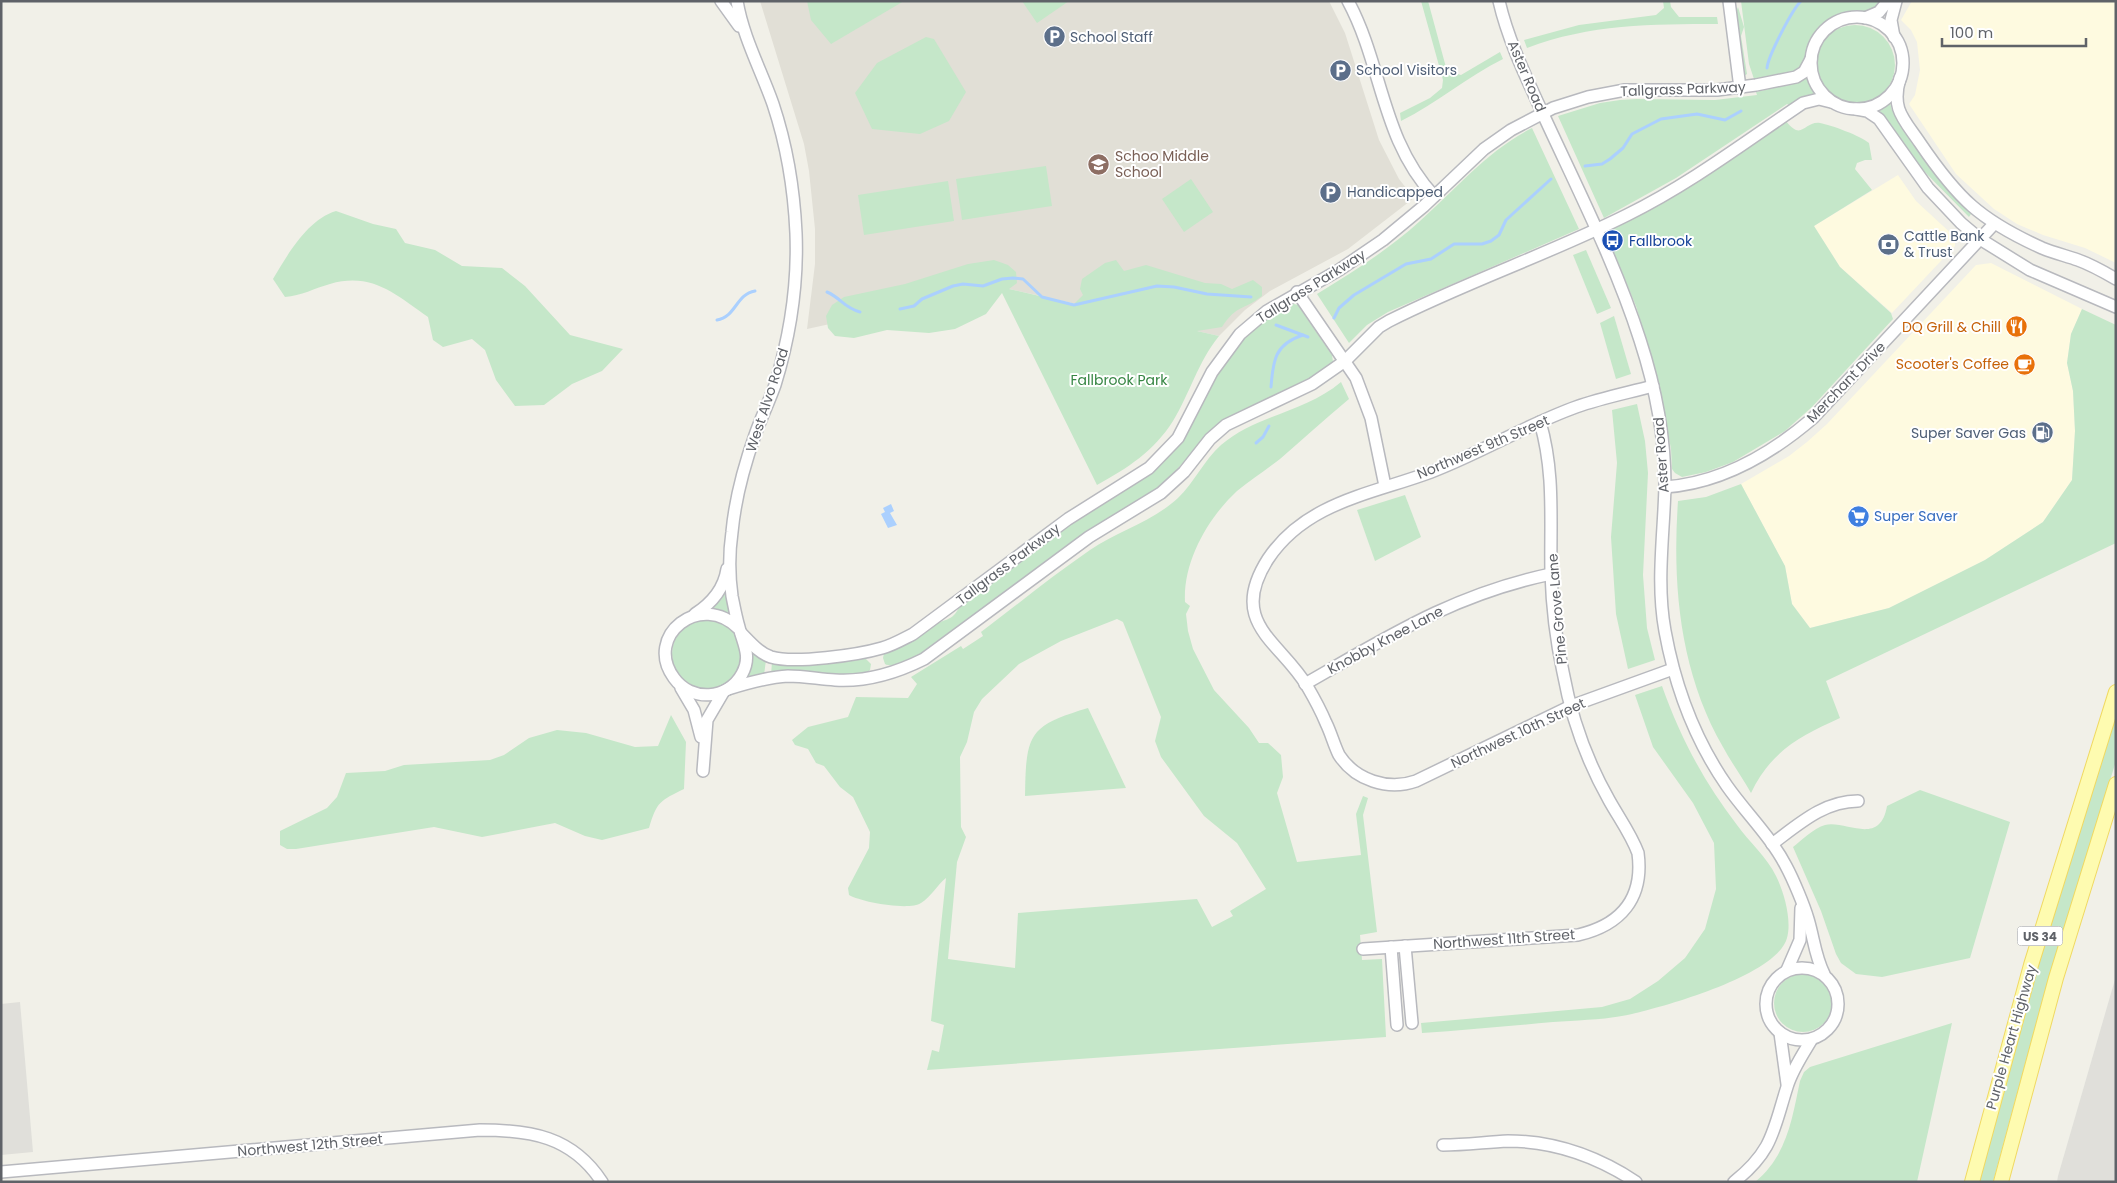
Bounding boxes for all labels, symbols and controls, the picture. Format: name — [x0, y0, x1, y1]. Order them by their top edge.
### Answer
scale bar — [1942, 15, 2086, 47]
text: 100 m — [1950, 22, 1993, 43]
parking icon: School Staff — [1042, 25, 1066, 49]
place label: School Staff — [1070, 27, 1153, 47]
street label: Aster Road — [1503, 37, 1551, 115]
parking icon: School Visitors — [1328, 58, 1352, 82]
place label: School Visitors — [1356, 60, 1457, 80]
street label: Tallgrass Parkway — [1620, 77, 1746, 101]
place label: Schoo Middle School — [1115, 146, 1209, 182]
school or university icon: Schoo Middle School — [1087, 152, 1111, 176]
parking icon: Handicapped — [1319, 180, 1343, 204]
place label: Handicapped — [1347, 182, 1443, 202]
place label: Cattle Bank & Trust — [1904, 226, 1985, 262]
bus stop icon: Fallbrook — [1601, 229, 1625, 253]
place label: Fallbrook — [1629, 231, 1693, 251]
bank icon: Cattle Bank & Trust — [1876, 232, 1900, 256]
street label: Tallgrass Parkway — [1253, 244, 1370, 328]
restaurant icon: DQ Grill & Chill — [2005, 315, 2029, 339]
place label: DQ Grill & Chill — [1902, 317, 2001, 337]
street label: Merchant Drive — [1802, 337, 1890, 427]
street label: West Alvo Road — [741, 345, 793, 455]
cafe icon: Scooter's Coffee — [2013, 352, 2037, 376]
place label: Scooter's Coffee — [1896, 354, 2009, 374]
park label: Fallbrook Park — [1071, 370, 1168, 390]
street label: Northwest 9th Street — [1414, 410, 1552, 484]
street label: Aster Road — [1648, 416, 1674, 494]
fuel station icon: Super Saver Gas — [2030, 421, 2054, 445]
place label: Super Saver Gas — [1911, 423, 2026, 443]
supermarket icon: Super Saver — [1846, 504, 1870, 528]
place label: Super Saver — [1874, 506, 1958, 526]
street label: Tallgrass Parkway — [952, 518, 1064, 610]
street label: Pine Grove Lane — [1542, 552, 1572, 665]
street label: Knobby Knee Lane — [1324, 601, 1447, 679]
street label: Northwest 10th Street — [1447, 693, 1589, 773]
street label: Northwest 11th Street — [1432, 924, 1576, 954]
road number: US 34 — [2018, 926, 2062, 946]
street label: Purple Heart Highway — [1981, 962, 2041, 1112]
street label: Northwest 12th Street — [237, 1129, 383, 1161]

